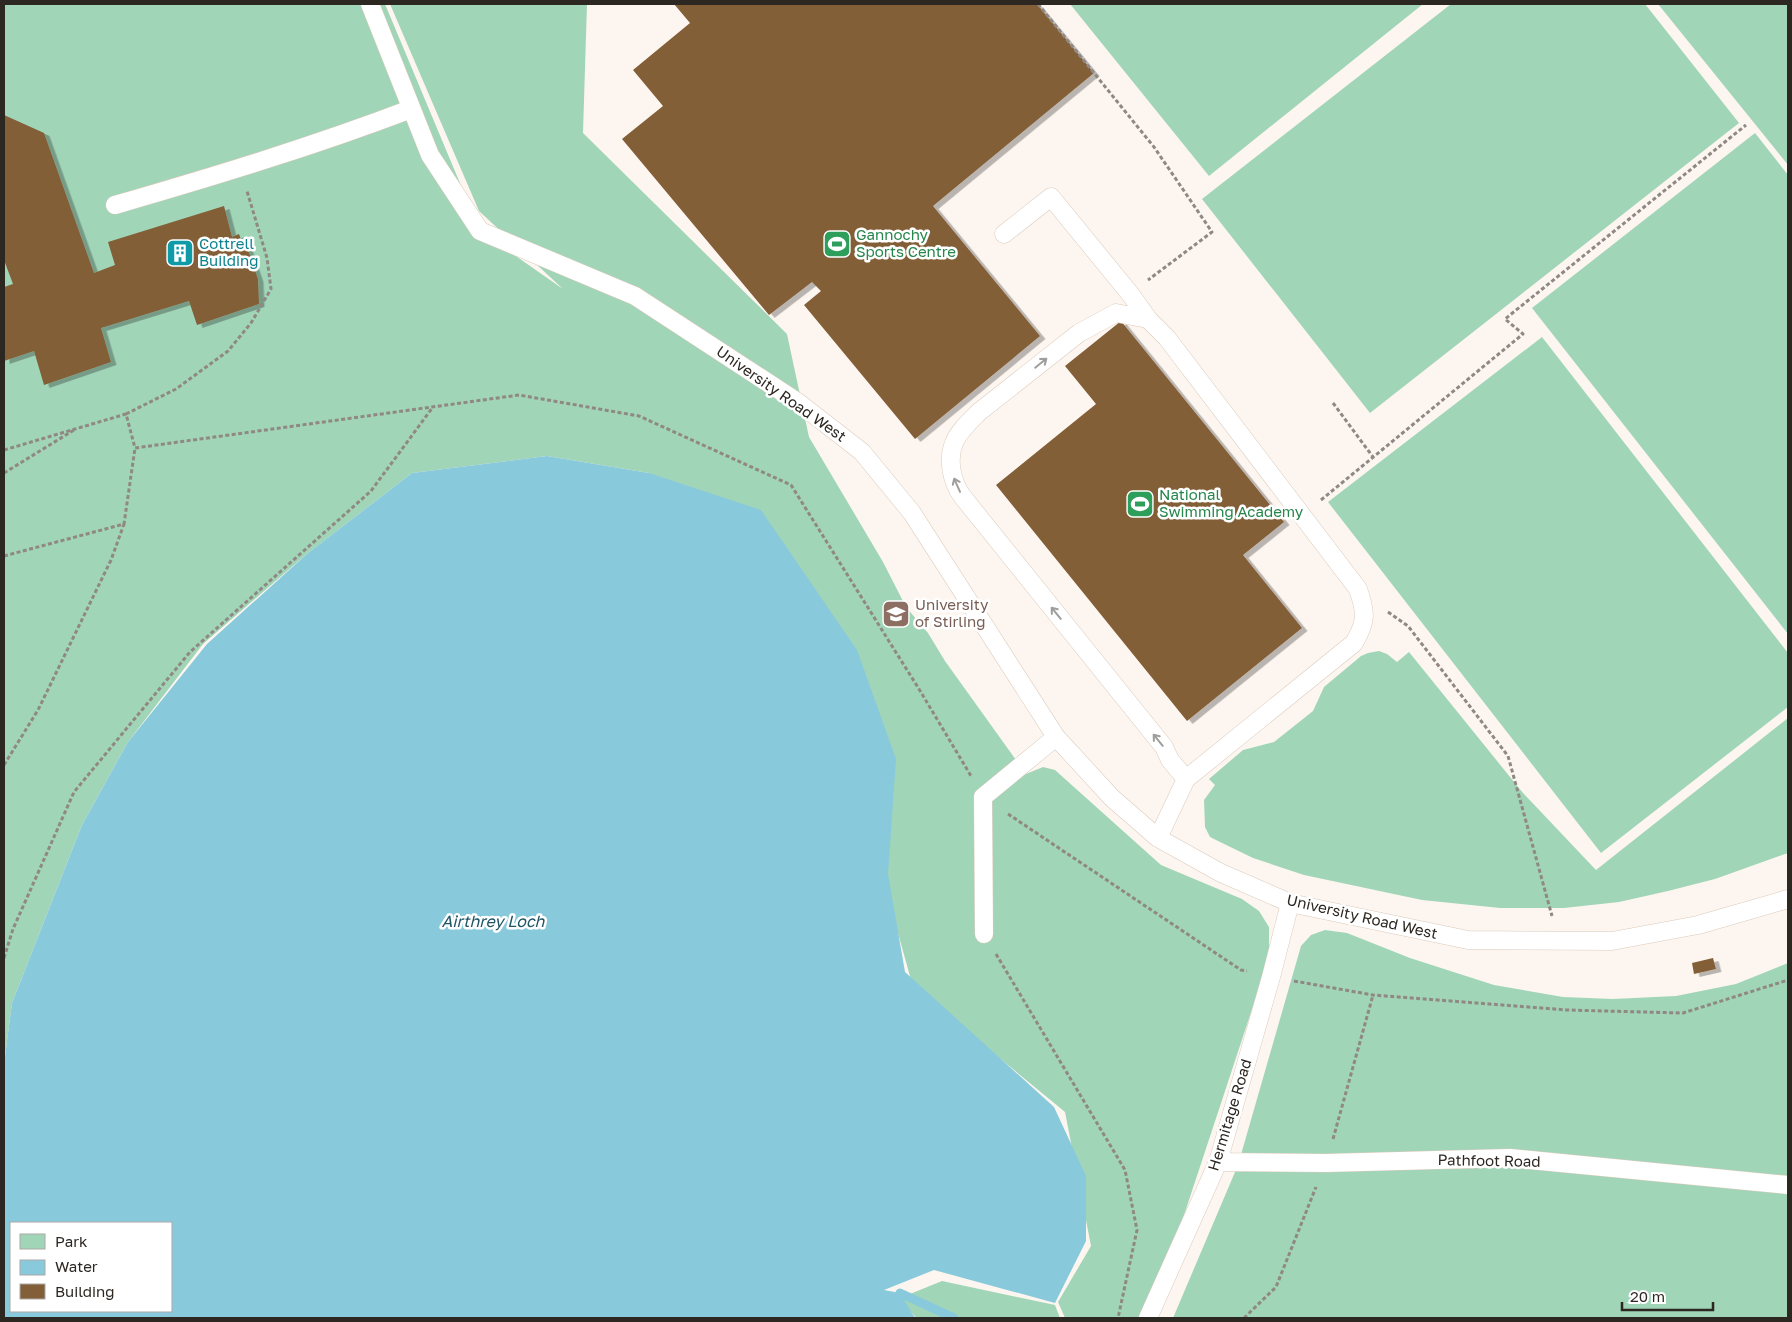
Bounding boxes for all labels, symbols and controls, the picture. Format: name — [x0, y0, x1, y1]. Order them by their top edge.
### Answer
place label: Gannochy Sports Centre — [856, 225, 956, 260]
sports icon: Gannochy Sports Centre — [822, 229, 852, 259]
place label: Cottrell Building — [199, 234, 259, 269]
building icon: Cottrell Building — [165, 238, 195, 268]
street label: University Road West — [713, 342, 850, 445]
one-way arrow — [1034, 357, 1047, 368]
one-way arrow — [951, 478, 961, 493]
place label: National Swimming Academy — [1159, 485, 1304, 520]
sports icon: National Swimming Academy — [1125, 489, 1155, 519]
place label: University of Stirling — [915, 595, 989, 630]
school or university icon: University of Stirling — [881, 599, 911, 629]
one-way arrow — [1051, 607, 1062, 620]
one-way arrow — [1152, 734, 1163, 747]
street label: University Road West — [1285, 890, 1439, 942]
water label: Airthrey Loch — [442, 911, 546, 931]
street label: Hermitage Road — [1203, 1057, 1255, 1173]
street label: Pathfoot Road — [1437, 1150, 1541, 1170]
legend — [10, 1222, 172, 1312]
text: Park — [55, 1232, 88, 1250]
text: Water — [55, 1257, 98, 1275]
scale bar — [1622, 1280, 1713, 1312]
text: Building — [55, 1282, 115, 1300]
text: 20 m — [1630, 1287, 1665, 1305]

